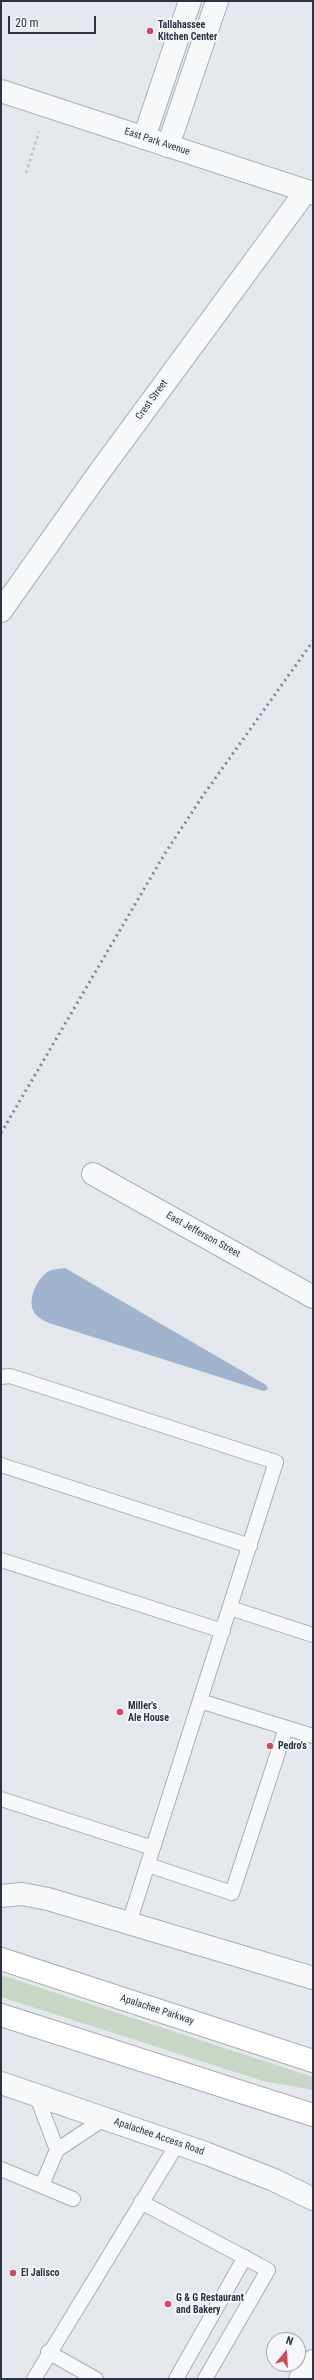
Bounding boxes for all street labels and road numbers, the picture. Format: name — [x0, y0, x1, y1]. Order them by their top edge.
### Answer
street label: East Park Avenue — [123, 126, 191, 158]
street label: Crest Street — [133, 378, 171, 422]
street label: East Jefferson Street — [164, 1210, 242, 1260]
street label: Apalachee Parkway — [119, 1992, 195, 2028]
street label: Apalachee Access Road — [112, 2116, 206, 2158]

